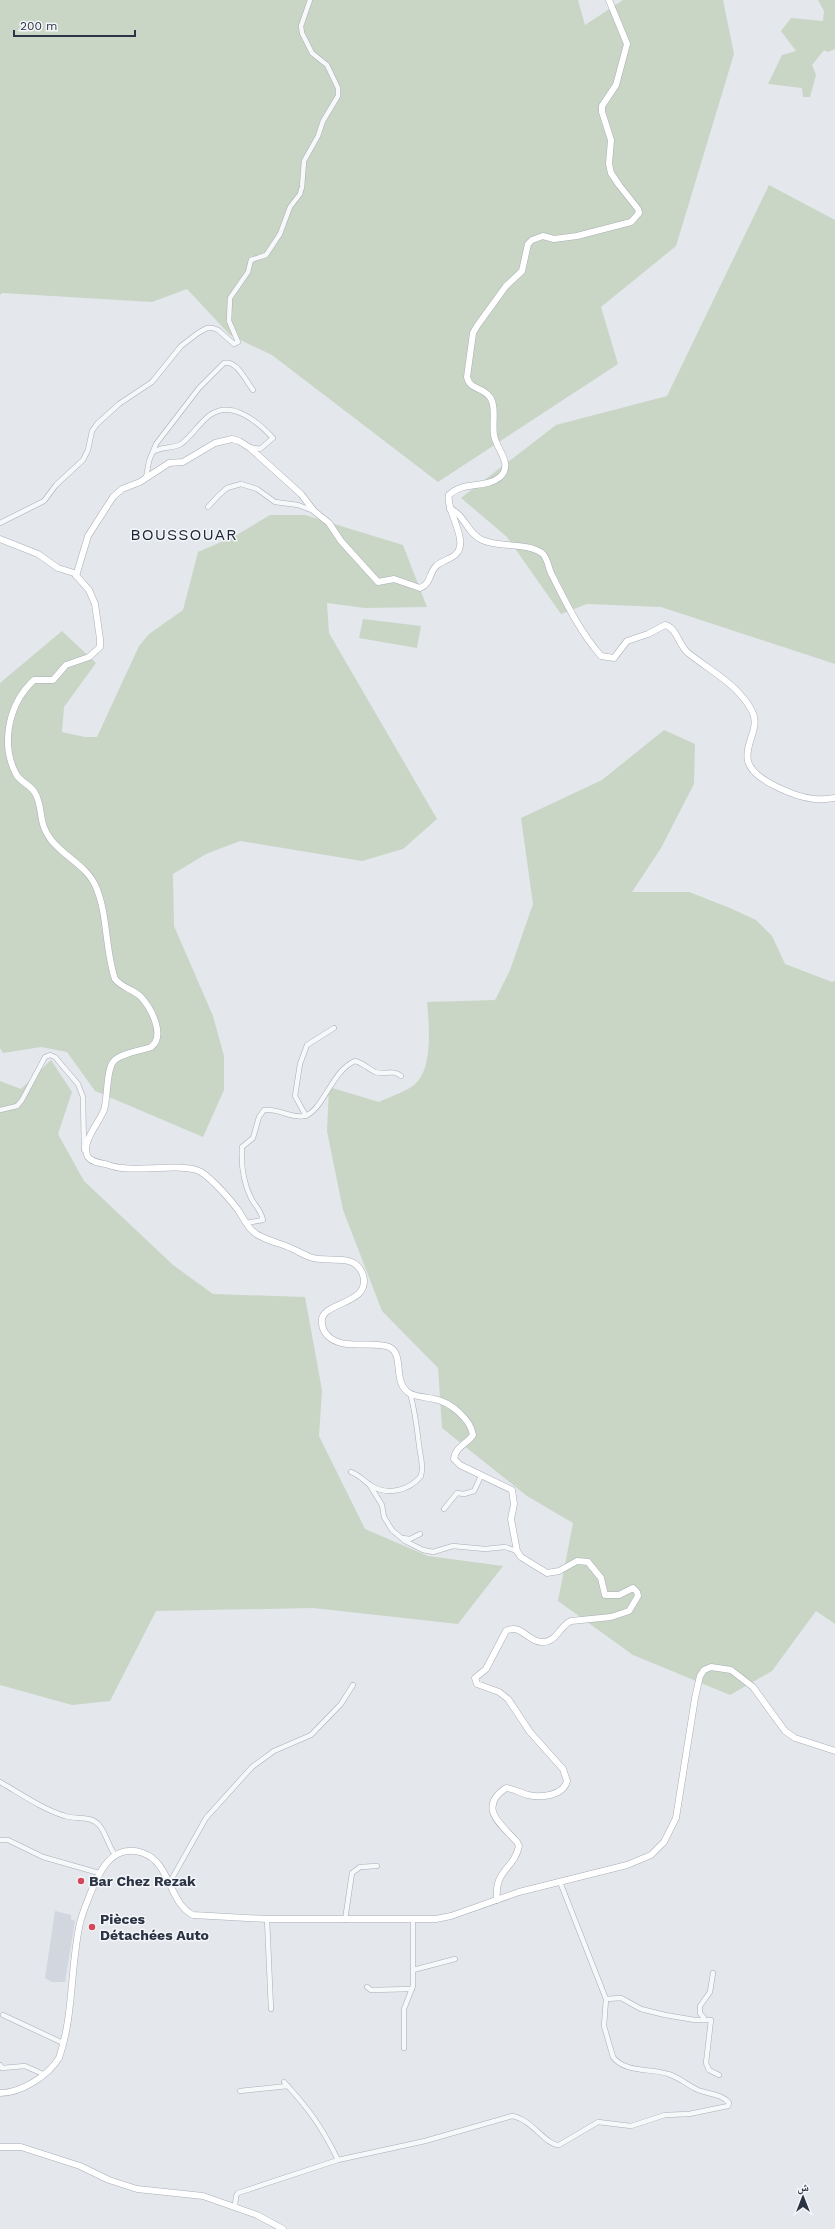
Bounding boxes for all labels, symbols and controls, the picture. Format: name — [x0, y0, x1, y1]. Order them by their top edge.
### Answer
scale bar — [14, 12, 135, 38]
text: 200 m — [20, 19, 57, 33]
district label: BOUSSOUAR — [130, 525, 238, 544]
place label: Bar Chez Rezak — [89, 1873, 196, 1889]
marker: Bar Chez Rezak — [76, 1876, 86, 1886]
place label: Pièces Détachées Auto — [100, 1911, 209, 1943]
marker: Pièces Détachées Auto — [87, 1922, 97, 1932]
north arrow — [783, 2177, 823, 2217]
text: ش — [797, 2181, 809, 2195]

